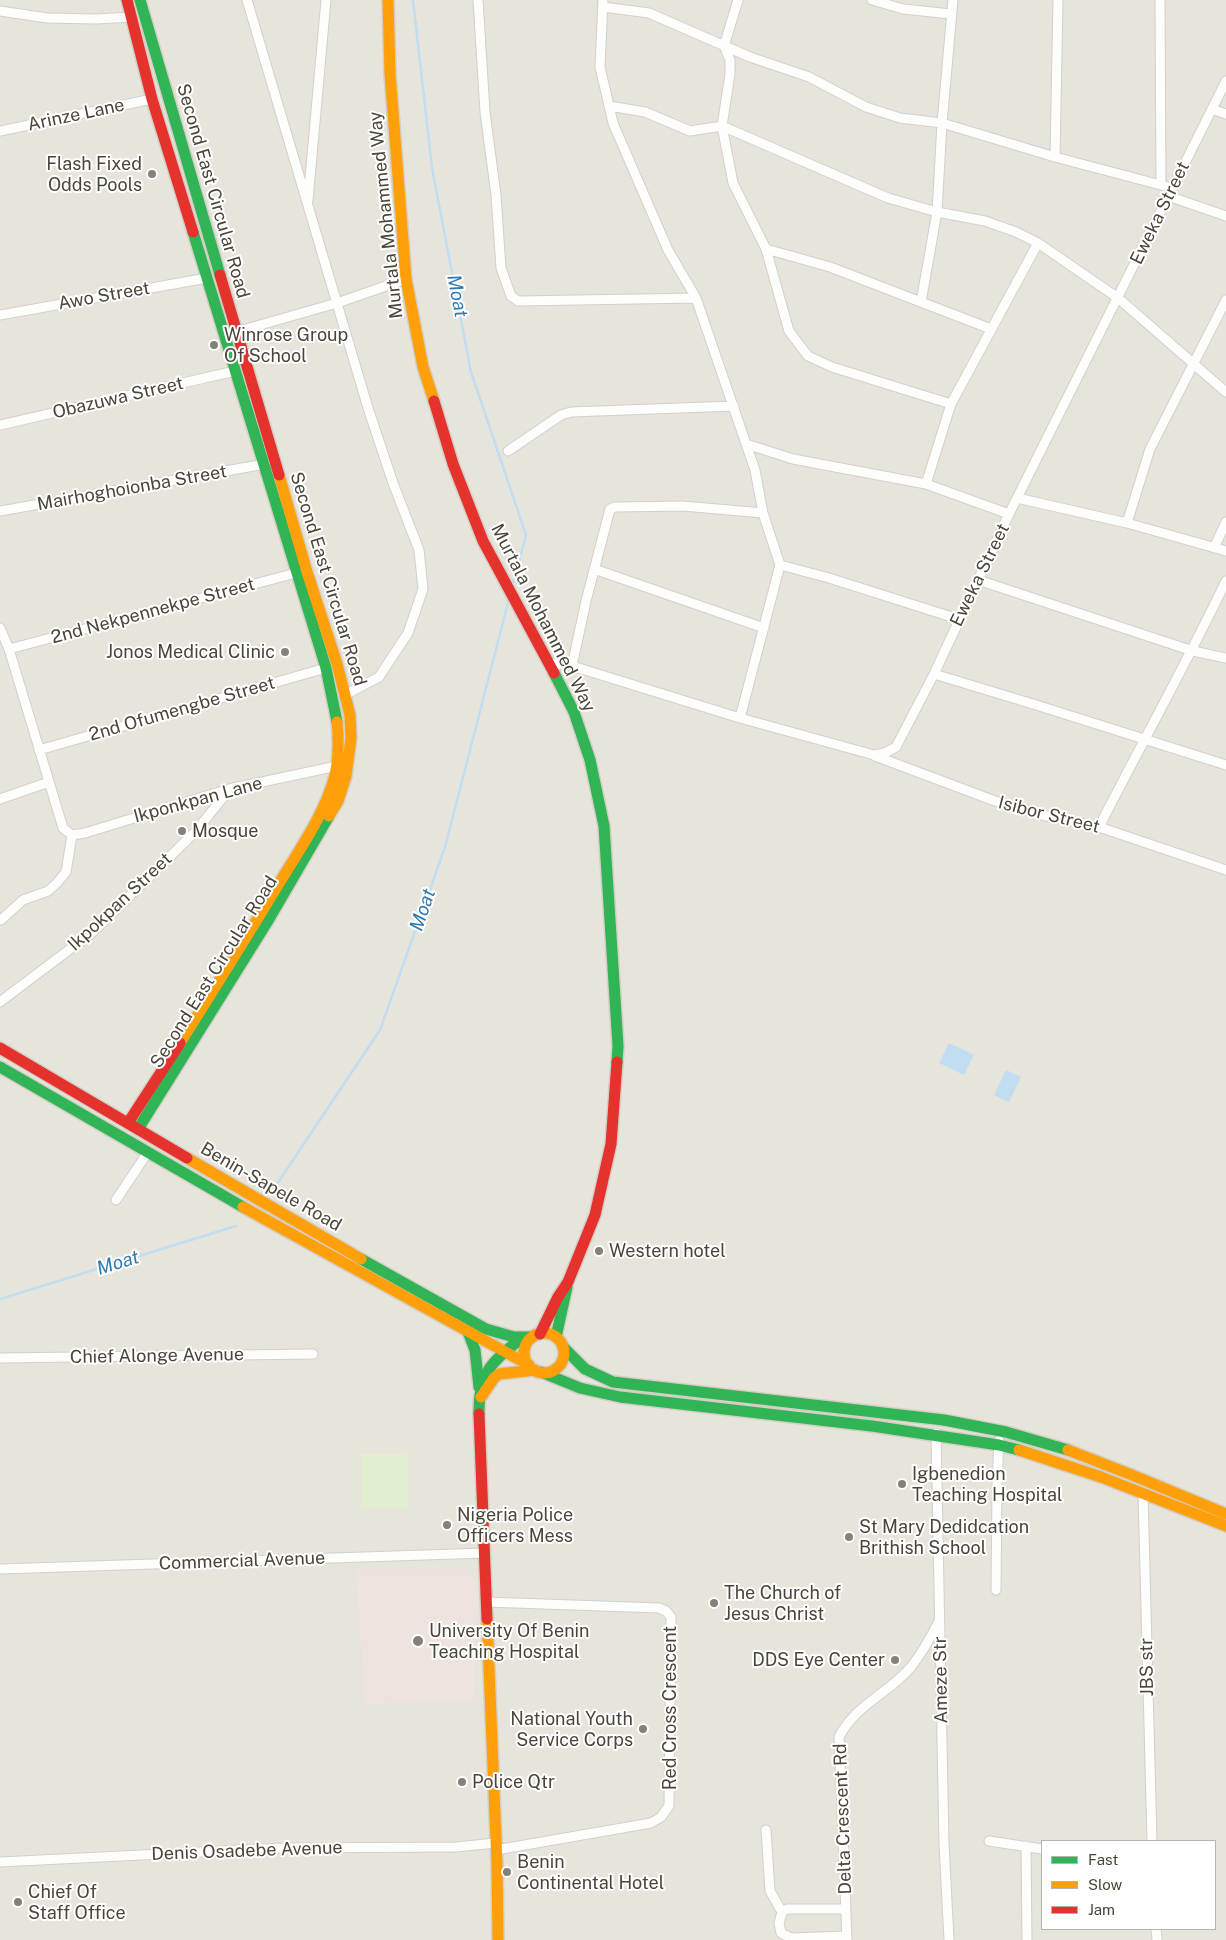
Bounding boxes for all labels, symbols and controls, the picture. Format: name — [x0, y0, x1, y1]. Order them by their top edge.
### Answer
street label: Second East Circular Road — [172, 81, 254, 301]
street label: Arinze Lane — [26, 94, 126, 136]
street label: Murtala Mohammed Way — [364, 110, 408, 320]
place label: Flash Fixed Odds Pools — [46, 153, 142, 195]
street label: Eweka Street — [1126, 158, 1194, 268]
marker: Flash Fixed Odds Pools — [146, 168, 158, 180]
water label: Moat — [442, 273, 472, 319]
street label: Awo Street — [56, 277, 152, 315]
place label: Winrose Group Of School — [224, 324, 348, 366]
marker: Winrose Group Of School — [208, 339, 220, 351]
street label: Obazuwa Street — [51, 372, 185, 424]
street label: Mairhoghoionba Street — [35, 461, 229, 515]
street label: Second East Circular Road — [285, 470, 371, 688]
street label: Murtala Mohammed Way — [486, 520, 600, 716]
street label: Eweka Street — [946, 520, 1014, 630]
street label: 2nd Nekpennekpe Street — [49, 573, 257, 649]
place label: Jonos Medical Clinic — [106, 641, 275, 663]
marker: Jonos Medical Clinic — [279, 646, 291, 658]
street label: 2nd Ofumengbe Street — [87, 672, 277, 746]
street label: Ikponkpan Lane — [131, 772, 265, 828]
street label: Isibor Street — [996, 792, 1102, 838]
place label: Mosque — [192, 820, 258, 842]
marker: Mosque — [176, 825, 188, 837]
street label: Ikpokpan Street — [64, 848, 176, 956]
street label: Second East Circular Road — [146, 872, 282, 1072]
water label: Moat — [405, 886, 441, 934]
street label: Benin-Sapele Road — [197, 1138, 345, 1236]
place label: Western hotel — [609, 1240, 726, 1262]
marker: Western hotel — [593, 1245, 605, 1257]
water label: Moat — [94, 1246, 142, 1280]
street label: Chief Alonge Avenue — [70, 1344, 244, 1368]
place label: Igbenedion Teaching Hospital — [912, 1463, 1062, 1506]
marker: Igbenedion Teaching Hospital — [896, 1478, 908, 1490]
place label: Nigeria Police Officers Mess — [457, 1504, 573, 1546]
place label: St Mary Dedidcation Brithish School — [859, 1516, 1029, 1558]
marker: Nigeria Police Officers Mess — [441, 1519, 453, 1531]
marker: St Mary Dedidcation Brithish School — [843, 1531, 855, 1543]
street label: Commercial Avenue — [158, 1547, 326, 1575]
place label: The Church of Jesus Christ — [724, 1582, 841, 1625]
marker: The Church of Jesus Christ — [708, 1597, 720, 1609]
place label: University Of Benin Teaching Hospital — [429, 1620, 589, 1662]
street label: Red Cross Crescent — [659, 1626, 681, 1790]
marker: University Of Benin Teaching Hospital — [411, 1634, 425, 1648]
street label: Ameze Str — [929, 1636, 953, 1724]
street label: JBS str — [1136, 1638, 1158, 1696]
place label: DDS Eye Center — [752, 1649, 885, 1671]
marker: DDS Eye Center — [889, 1654, 901, 1666]
place label: National Youth Service Corps — [510, 1708, 633, 1750]
marker: National Youth Service Corps — [637, 1723, 649, 1735]
street label: Delta Crescent Rd — [830, 1743, 856, 1895]
place label: Police Qtr — [472, 1771, 555, 1793]
marker: Police Qtr — [456, 1776, 468, 1788]
street label: Denis Osadebe Avenue — [151, 1837, 343, 1865]
legend — [1041, 1840, 1216, 1930]
place label: Benin Continental Hotel — [517, 1851, 664, 1894]
text: Fast — [1088, 1851, 1118, 1868]
marker: Benin Continental Hotel — [501, 1866, 513, 1878]
text: Slow — [1088, 1876, 1122, 1893]
place label: Chief Of Staff Office — [28, 1881, 126, 1924]
marker: Chief Of Staff Office — [12, 1896, 24, 1908]
text: Jam — [1088, 1901, 1115, 1918]

